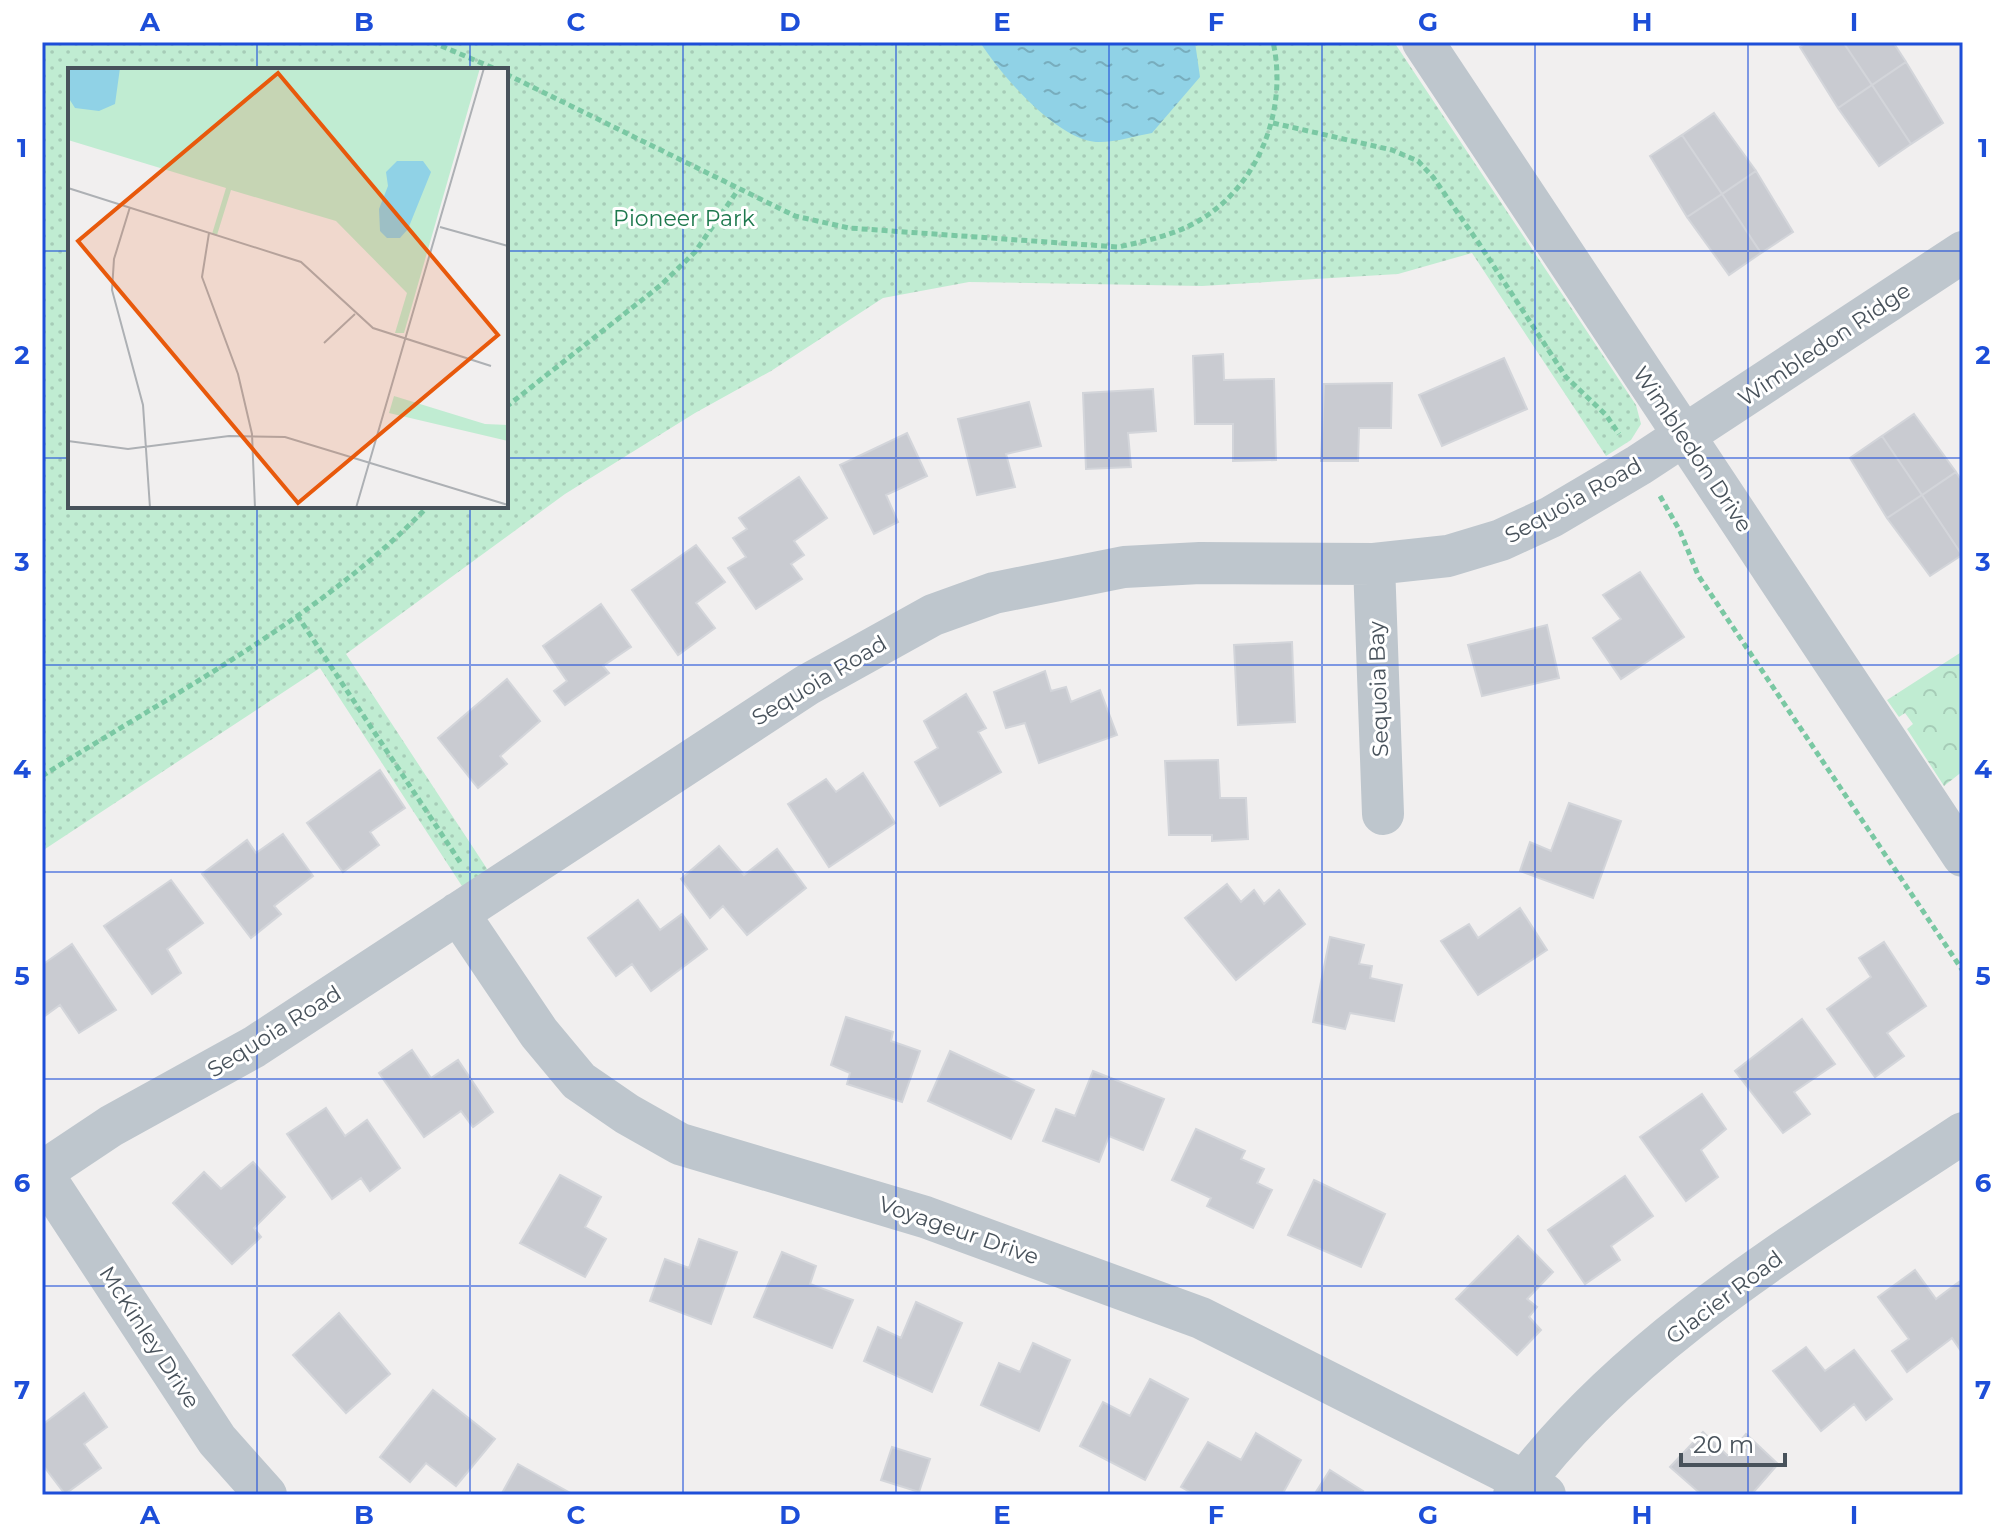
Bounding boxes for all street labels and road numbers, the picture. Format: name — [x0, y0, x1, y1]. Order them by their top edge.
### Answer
street label: Wimbledon Ridge — [1733, 277, 1916, 412]
street label: Wimbledon Drive — [1627, 361, 1758, 537]
street label: Sequoia Road — [1500, 452, 1646, 549]
street label: Sequoia Bay — [1363, 620, 1394, 757]
street label: Sequoia Road — [747, 630, 892, 731]
street label: Sequoia Road — [202, 980, 346, 1083]
street label: Voyageur Drive — [875, 1190, 1042, 1270]
street label: Glacier Road — [1660, 1245, 1788, 1350]
street label: McKinley Drive — [94, 1261, 206, 1413]

